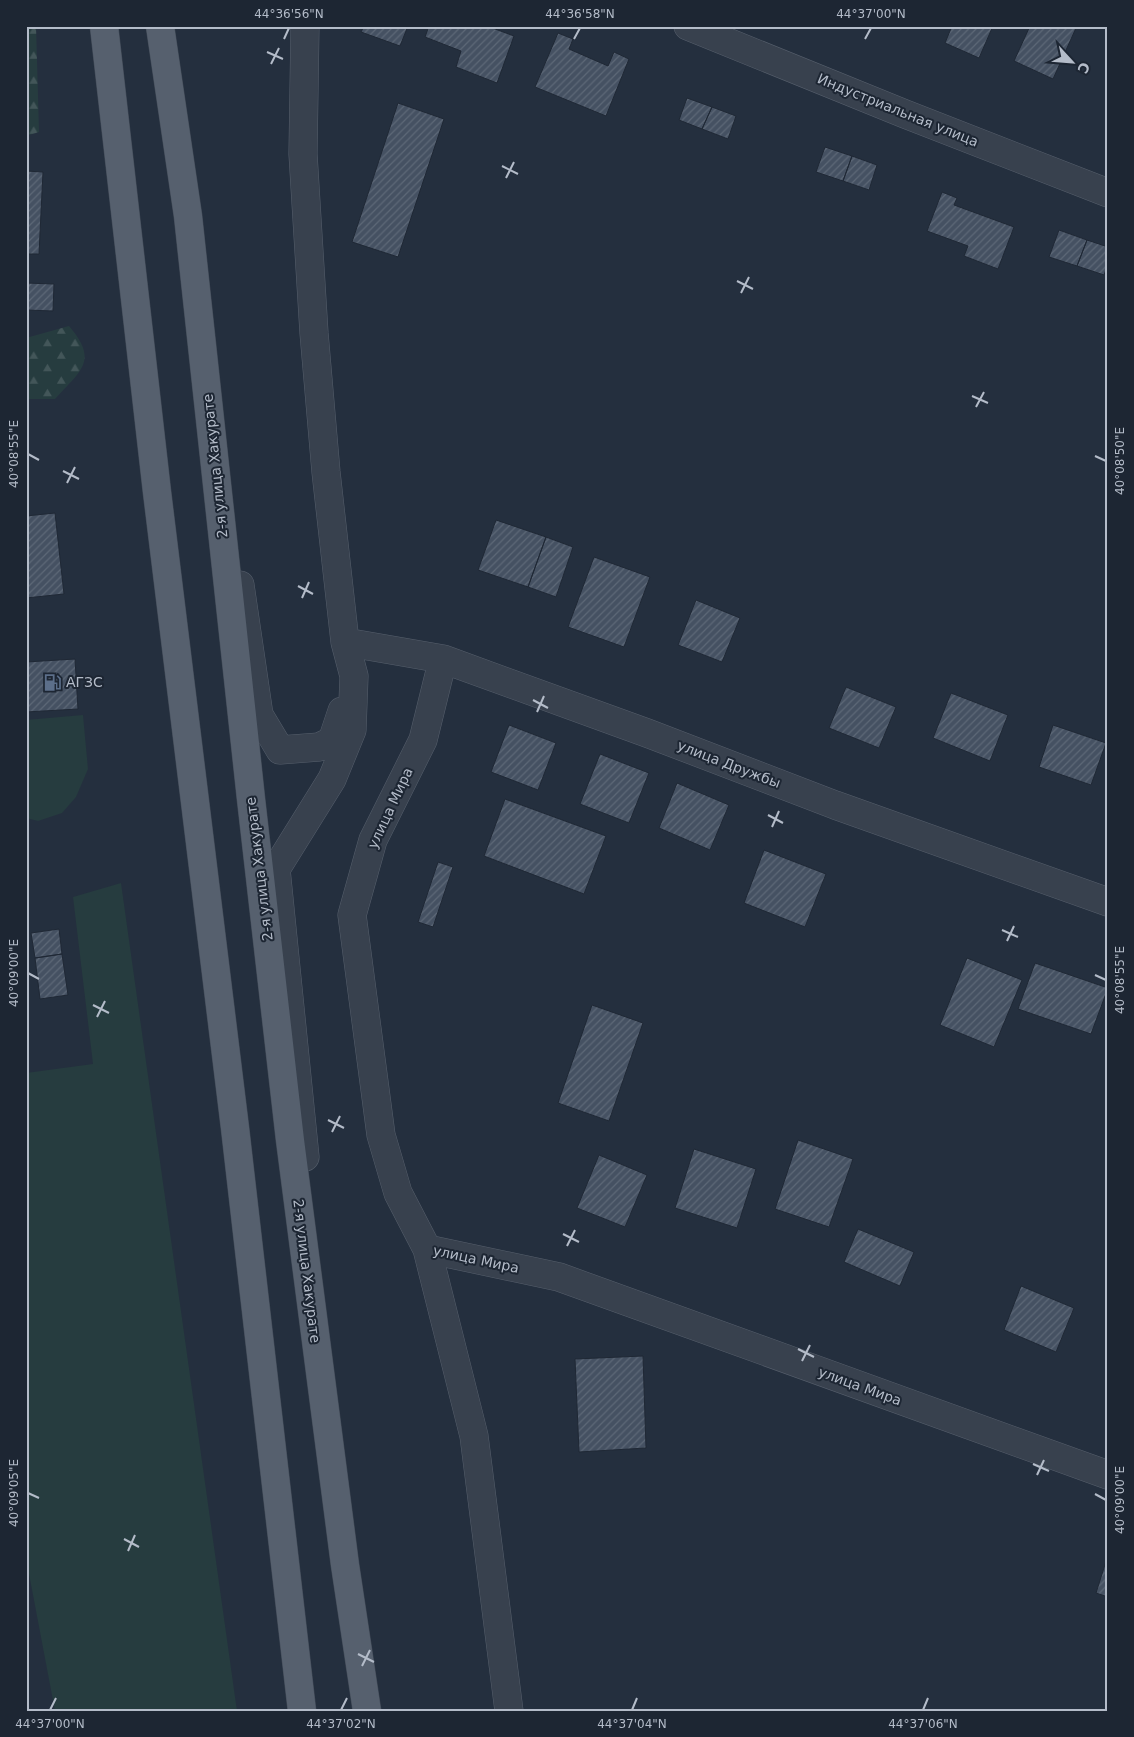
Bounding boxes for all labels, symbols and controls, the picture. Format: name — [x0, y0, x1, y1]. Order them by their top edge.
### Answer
text: 44°36'56"N — [254, 7, 324, 21]
text: 44°36'58"N — [545, 7, 615, 21]
text: 44°37'00"N — [836, 7, 906, 21]
north arrow — [1046, 38, 1096, 88]
text: С — [1074, 60, 1093, 76]
street label: Индустриальная улица — [815, 70, 981, 150]
street label: 2-я улица Хакурате — [199, 393, 231, 539]
text: 40°08'55"E — [7, 420, 21, 488]
text: 40°08'50"E — [1113, 427, 1127, 495]
fuel station icon: АГЗС — [42, 672, 62, 692]
place label: АГЗС — [66, 674, 103, 690]
street label: улица Дружбы — [675, 737, 783, 791]
street label: улица Мира — [364, 765, 416, 851]
street label: 2-я улица Хакурате — [242, 796, 276, 942]
text: 40°09'00"E — [7, 939, 21, 1007]
text: 40°08'55"E — [1113, 946, 1127, 1014]
street label: 2-я улица Хакурате — [290, 1198, 324, 1344]
street label: улица Мира — [432, 1242, 520, 1276]
street label: улица Мира — [816, 1364, 904, 1408]
text: 40°09'05"E — [7, 1459, 21, 1527]
text: 40°09'00"E — [1113, 1466, 1127, 1534]
text: 44°37'00"N — [15, 1717, 85, 1731]
text: 44°37'02"N — [306, 1717, 376, 1731]
text: 44°37'04"N — [597, 1717, 667, 1731]
text: 44°37'06"N — [888, 1717, 958, 1731]

